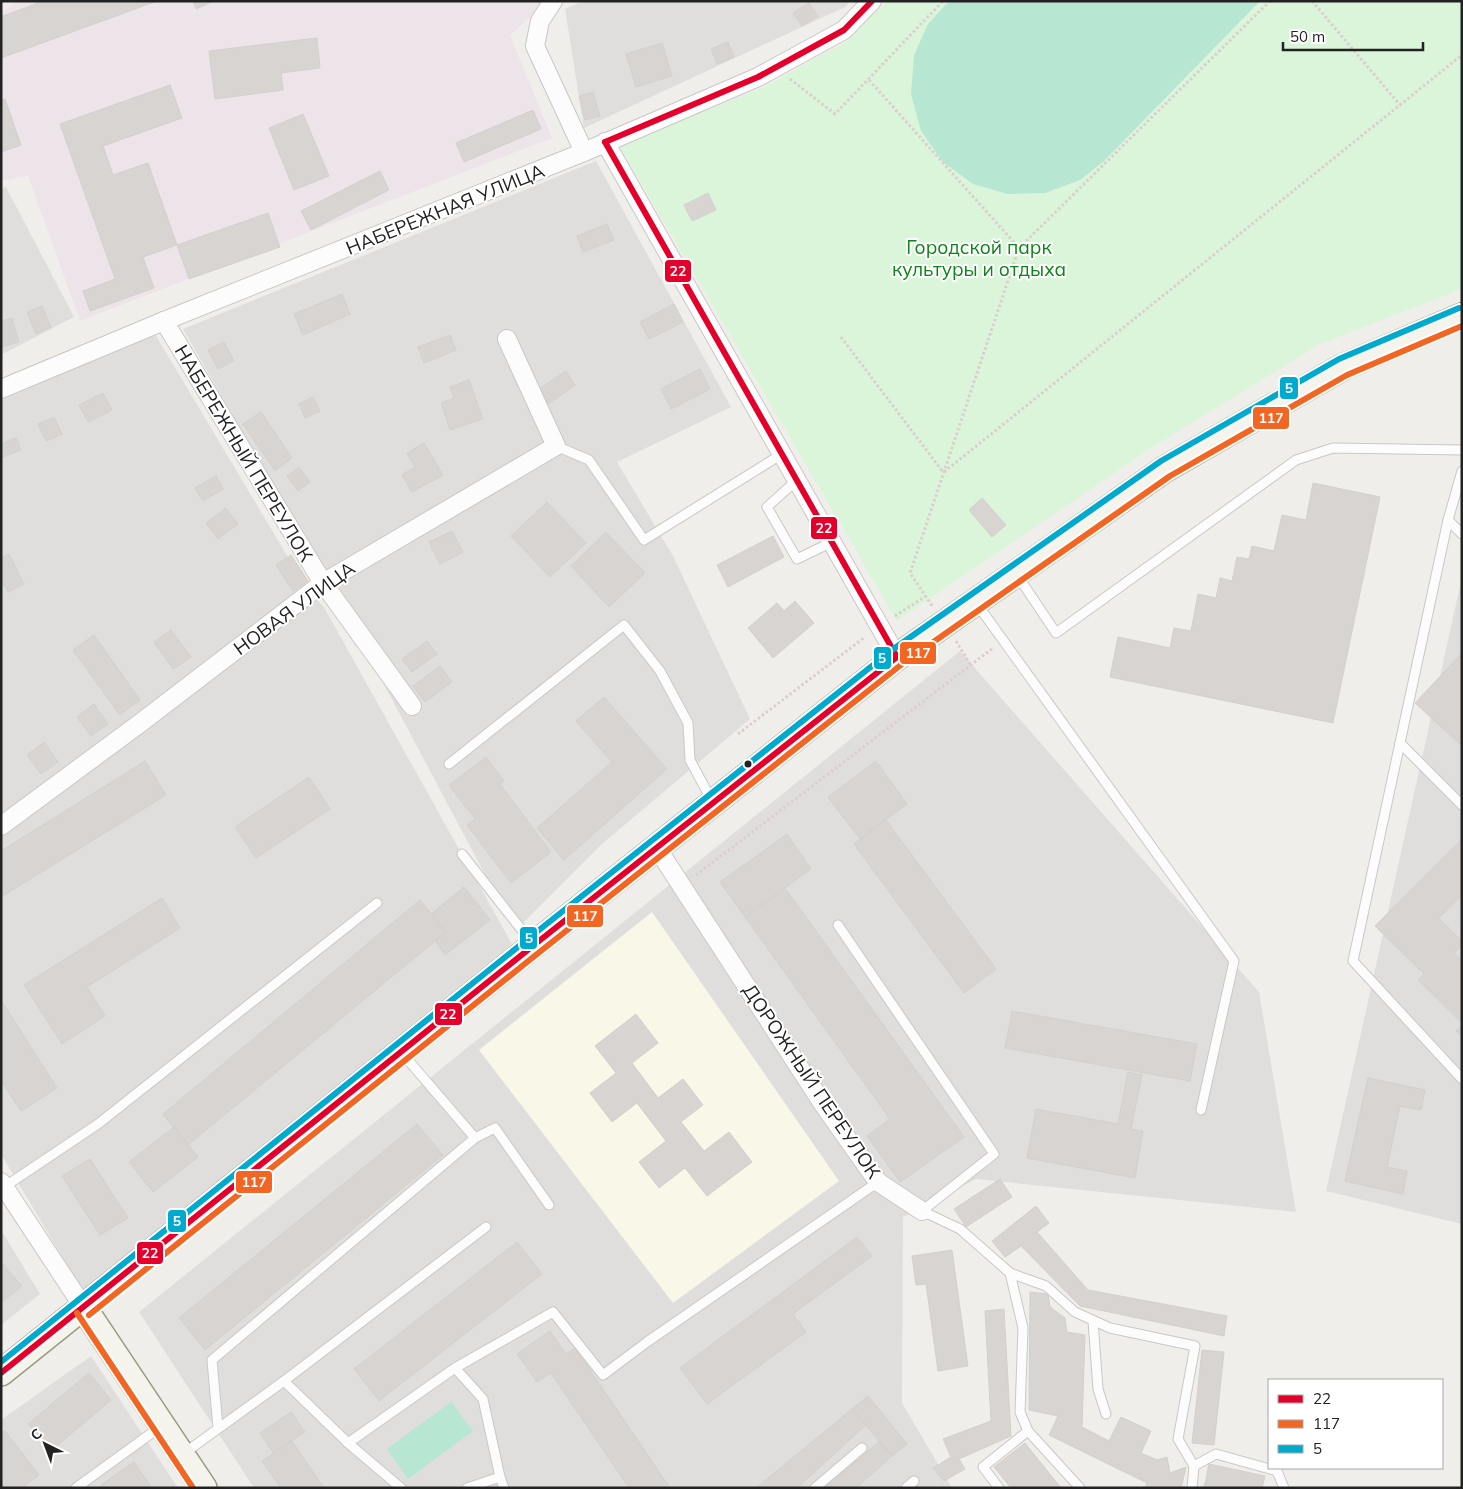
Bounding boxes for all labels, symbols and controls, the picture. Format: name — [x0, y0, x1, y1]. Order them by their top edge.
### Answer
scale bar — [1283, 20, 1423, 52]
text: 50 m — [1290, 27, 1325, 46]
street label: НАБЕРЕЖНАЯ УЛИЦА — [342, 158, 548, 260]
park label: Городской парк культуры и отдыха — [892, 235, 1066, 281]
line badge: 22 — [664, 259, 692, 283]
text: 22 — [670, 262, 686, 280]
street label: НАБЕРЕЖНЫЙ ПЕРЕУЛОК — [170, 340, 319, 566]
line badge: 5 — [1279, 376, 1299, 400]
text: 5 — [1285, 379, 1293, 397]
line badge: 117 — [1252, 406, 1290, 430]
text: 117 — [1258, 409, 1284, 427]
line badge: 22 — [810, 516, 838, 540]
text: 22 — [816, 519, 832, 537]
street label: НОВАЯ УЛИЦА — [229, 556, 360, 660]
line badge: 117 — [899, 641, 937, 665]
text: 117 — [905, 644, 931, 662]
line badge: 5 — [873, 646, 892, 670]
text: 5 — [878, 649, 886, 667]
unlabelled marker — [743, 759, 753, 769]
line badge: 117 — [566, 904, 604, 928]
text: 117 — [572, 907, 598, 925]
line badge: 5 — [519, 926, 538, 950]
text: 5 — [525, 929, 533, 947]
street label: ДОРОЖНЫЙ ПЕРЕУЛОК — [738, 979, 886, 1183]
line badge: 22 — [434, 1002, 463, 1026]
text: 22 — [440, 1005, 456, 1023]
line badge: 117 — [235, 1170, 273, 1194]
text: 117 — [241, 1173, 267, 1191]
line badge: 5 — [167, 1209, 187, 1233]
text: 5 — [173, 1212, 181, 1230]
line badge: 22 — [136, 1241, 164, 1265]
text: 22 — [142, 1244, 158, 1262]
legend — [1268, 1379, 1443, 1469]
text: 22 — [1313, 1389, 1331, 1408]
text: 117 — [1313, 1414, 1340, 1433]
north arrow — [20, 1419, 70, 1469]
text: С — [27, 1424, 46, 1444]
text: 5 — [1313, 1439, 1322, 1458]

